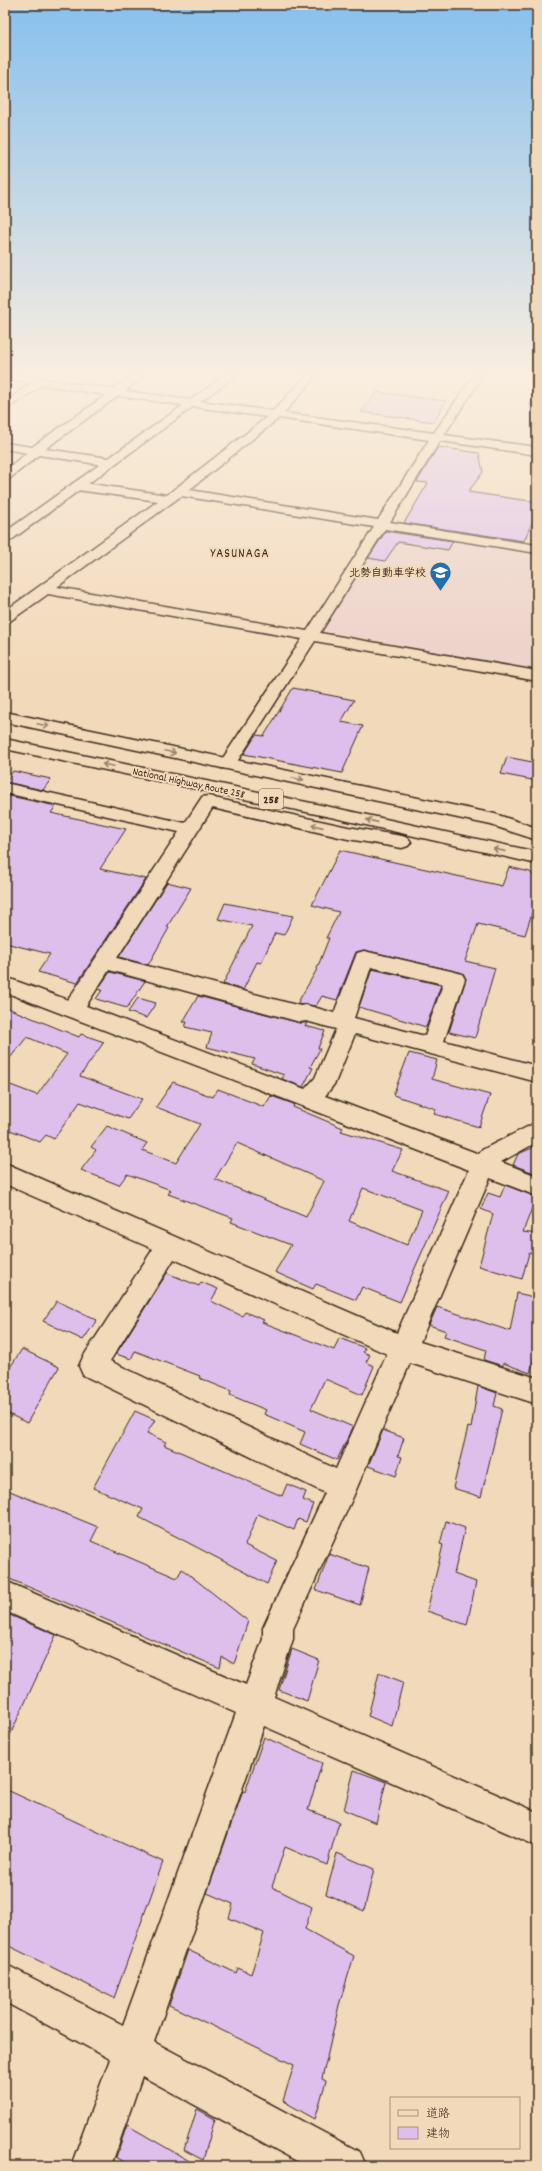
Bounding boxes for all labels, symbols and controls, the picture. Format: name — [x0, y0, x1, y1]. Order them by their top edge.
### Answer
district label: YASUNAGA — [210, 545, 270, 564]
school or university icon: 北勢自動車学校 — [428, 559, 454, 592]
place label: 北勢自動車学校 — [349, 566, 426, 582]
one-way arrow — [36, 722, 49, 730]
one-way arrow — [163, 749, 176, 757]
one-way arrow — [102, 761, 115, 769]
street label: National Highway Route 258 — [131, 764, 246, 804]
one-way arrow — [291, 775, 304, 783]
road number: 258 — [259, 789, 283, 809]
one-way arrow — [366, 817, 379, 825]
one-way arrow — [311, 821, 324, 829]
one-way arrow — [493, 845, 506, 853]
legend — [390, 2097, 520, 2149]
text: 道路 — [426, 2106, 450, 2123]
text: 建物 — [426, 2126, 450, 2143]

